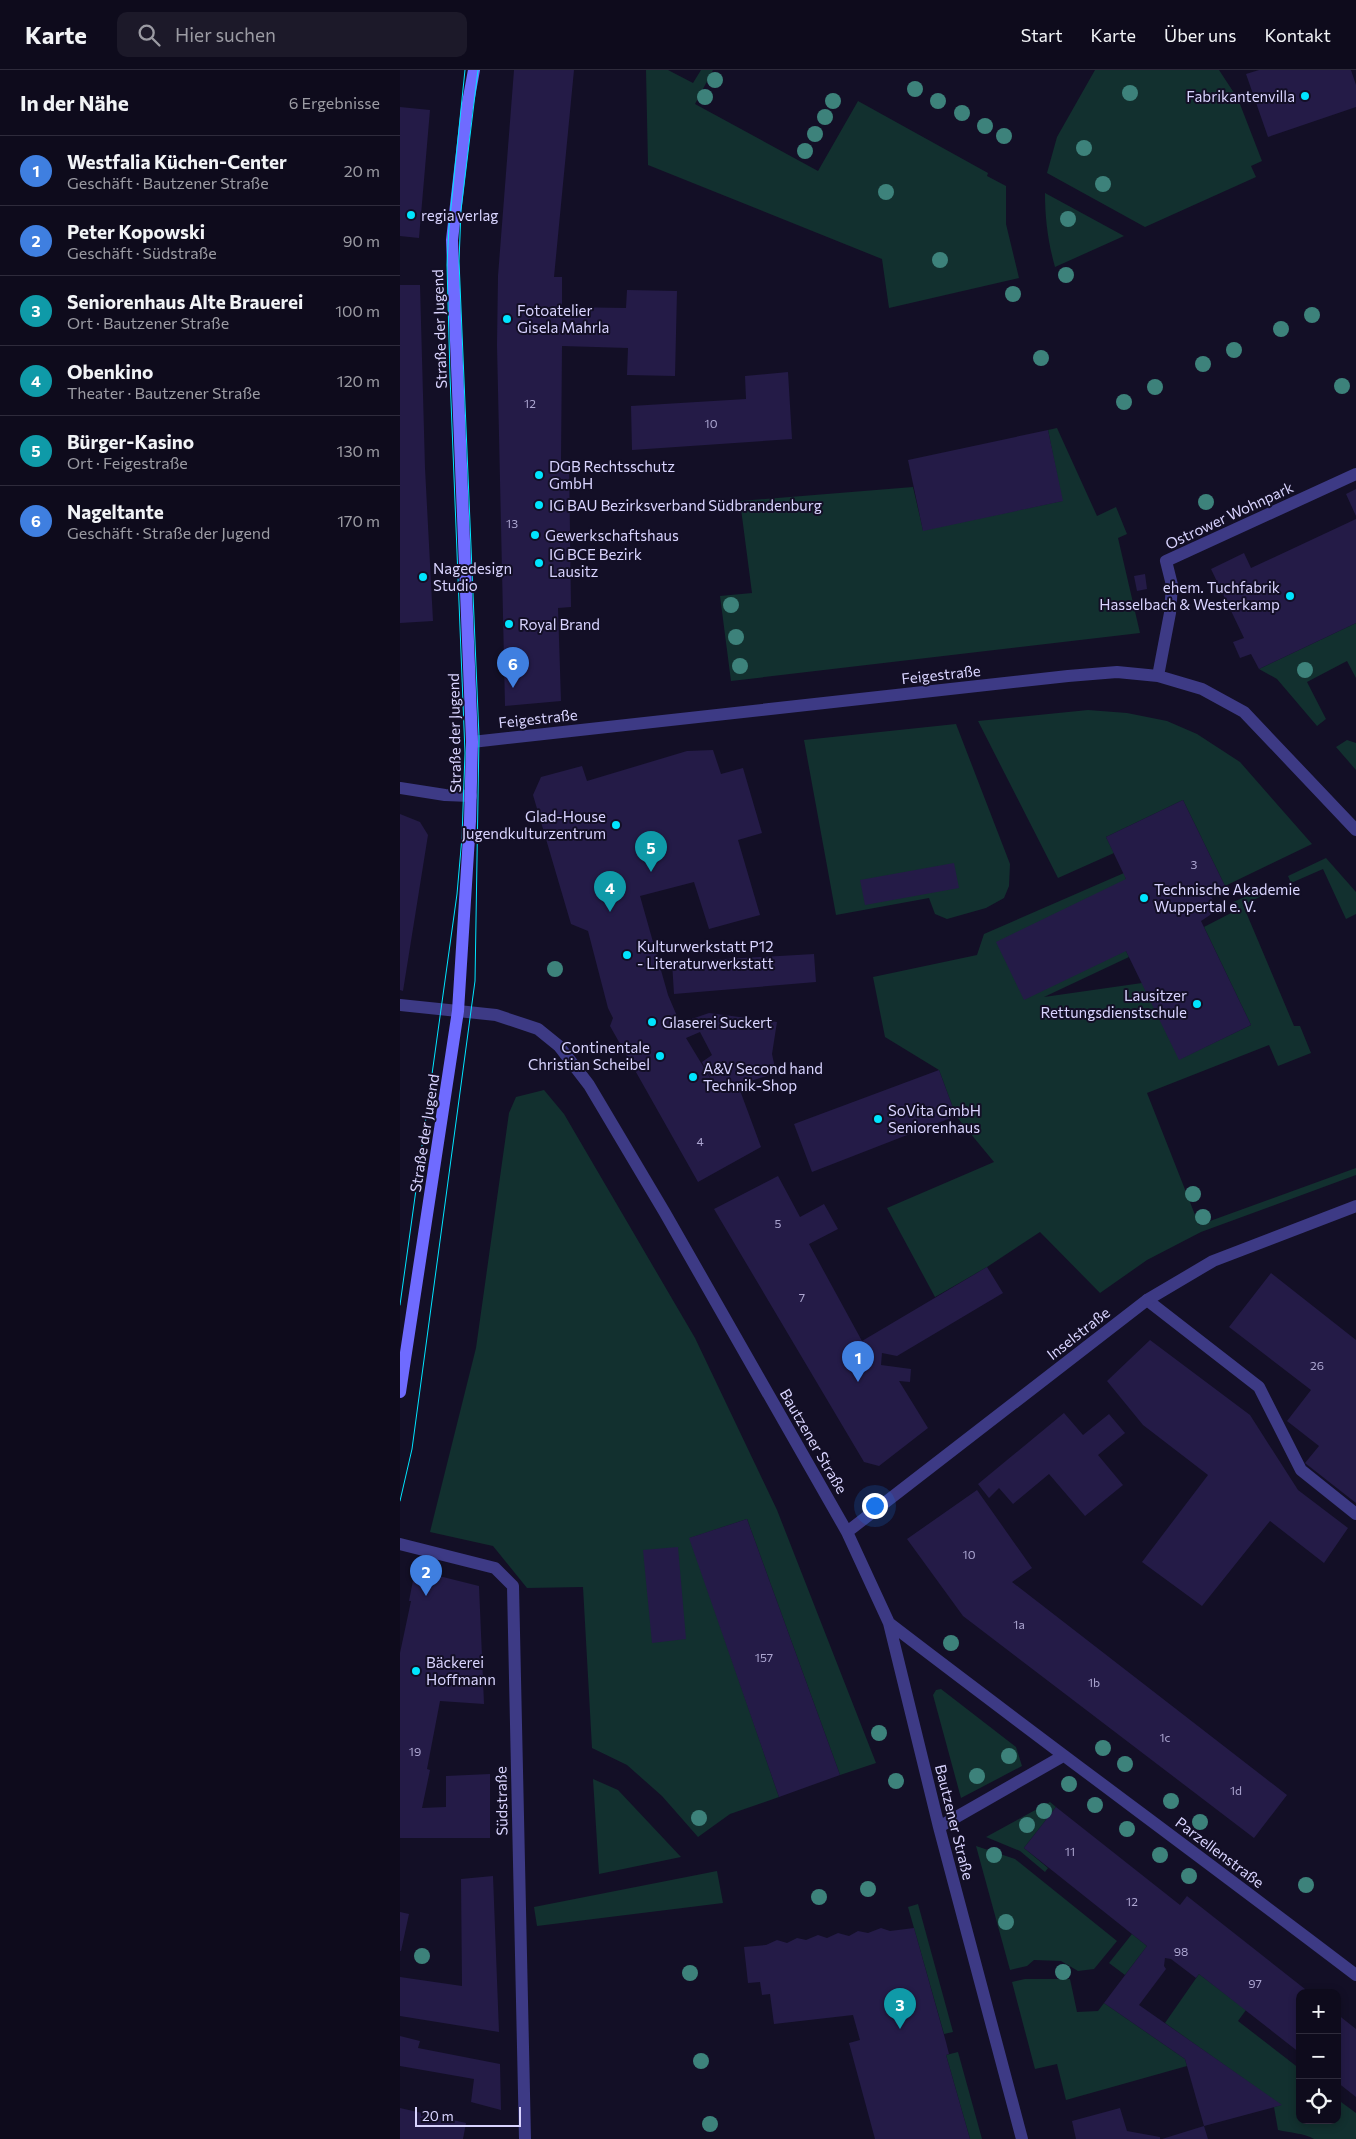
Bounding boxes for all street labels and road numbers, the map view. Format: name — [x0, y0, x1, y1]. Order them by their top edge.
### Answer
street label: Straße der Jugend — [428, 269, 450, 389]
street label: Ostrower Wohnpark — [1162, 477, 1296, 553]
street label: Feigestraße — [900, 661, 982, 687]
street label: Straße der Jugend — [444, 673, 464, 793]
street label: Feigestraße — [497, 705, 579, 731]
street label: Straße der Jugend — [406, 1072, 442, 1194]
street label: Inselstraße — [1043, 1303, 1113, 1363]
street label: Bautzener Straße — [777, 1385, 851, 1497]
street label: Bautzener Straße — [932, 1762, 978, 1882]
street label: Südstraße — [491, 1766, 511, 1836]
street label: Parzellenstraße — [1172, 1813, 1268, 1891]

